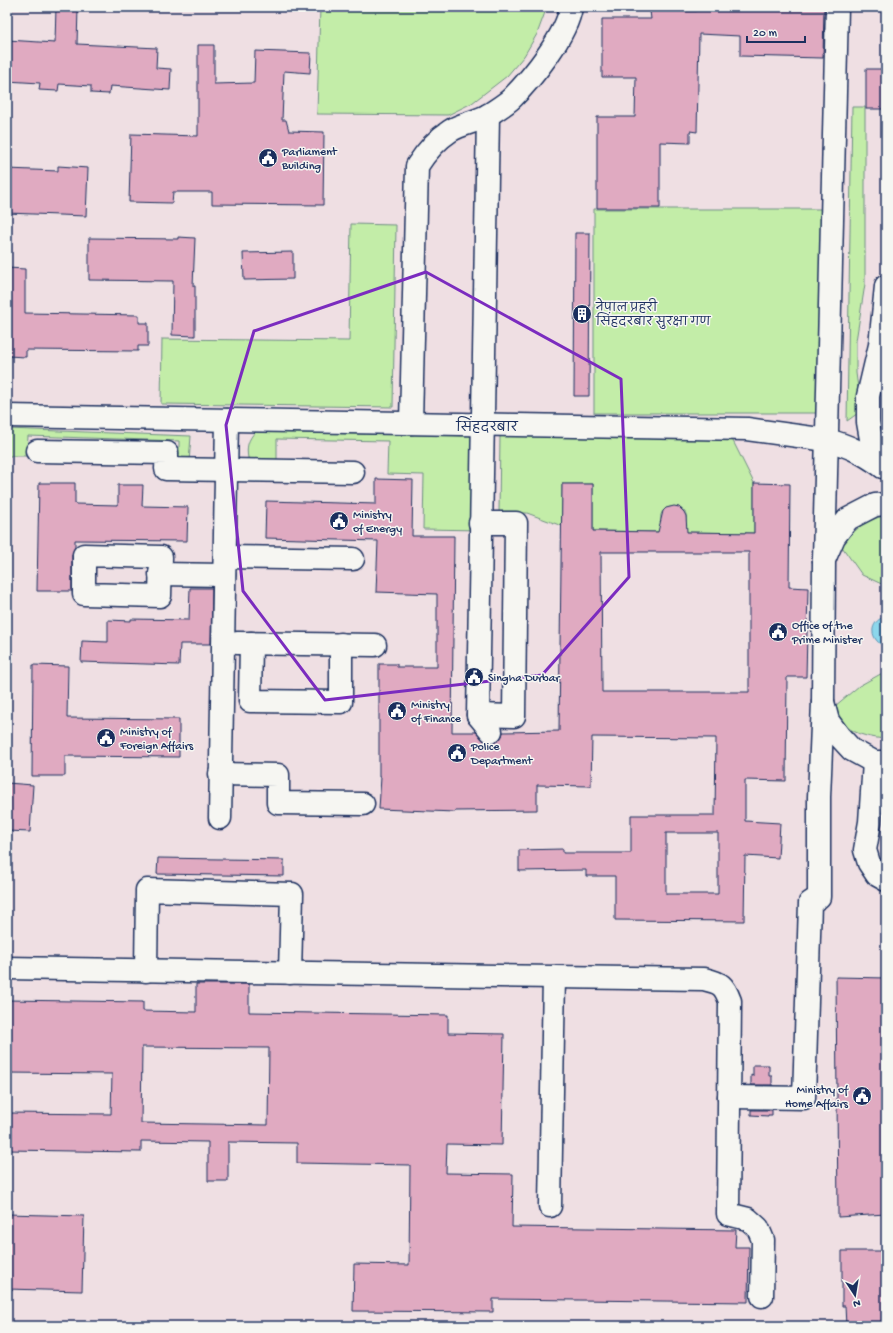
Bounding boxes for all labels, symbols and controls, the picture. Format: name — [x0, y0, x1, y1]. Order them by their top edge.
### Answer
scale bar — [747, 18, 805, 44]
text: 20 m — [753, 27, 778, 41]
place label: Parliament Building — [281, 146, 338, 174]
public building icon: Parliament Building — [257, 147, 279, 169]
place label: नेपाल प्रहरी सिंहदरबार सुरक्षा गण — [595, 298, 712, 330]
building icon: नेपाल प्रहरी सिंहदरबार सुरक्षा गण — [571, 303, 593, 325]
district label: सिंहदरबार — [455, 416, 519, 436]
place label: Ministry of Energy — [353, 509, 402, 537]
public building icon: Ministry of Energy — [328, 510, 350, 532]
place label: Office of the Prime Minister — [791, 620, 864, 648]
public building icon: Office of the Prime Minister — [767, 621, 789, 643]
public building icon: Singha Durbar — [463, 666, 485, 688]
place label: Singha Durbar — [488, 672, 561, 686]
place label: Ministry of Finance — [411, 699, 462, 727]
public building icon: Ministry of Finance — [386, 700, 408, 722]
place label: Ministry of Foreign Affairs — [119, 726, 194, 754]
public building icon: Ministry of Foreign Affairs — [95, 727, 117, 749]
place label: Police Department — [470, 741, 533, 769]
public building icon: Police Department — [446, 742, 468, 764]
place label: Ministry of Home Affairs — [785, 1084, 849, 1112]
public building icon: Ministry of Home Affairs — [851, 1085, 873, 1107]
north arrow — [835, 1275, 875, 1315]
text: N — [852, 1296, 861, 1309]

